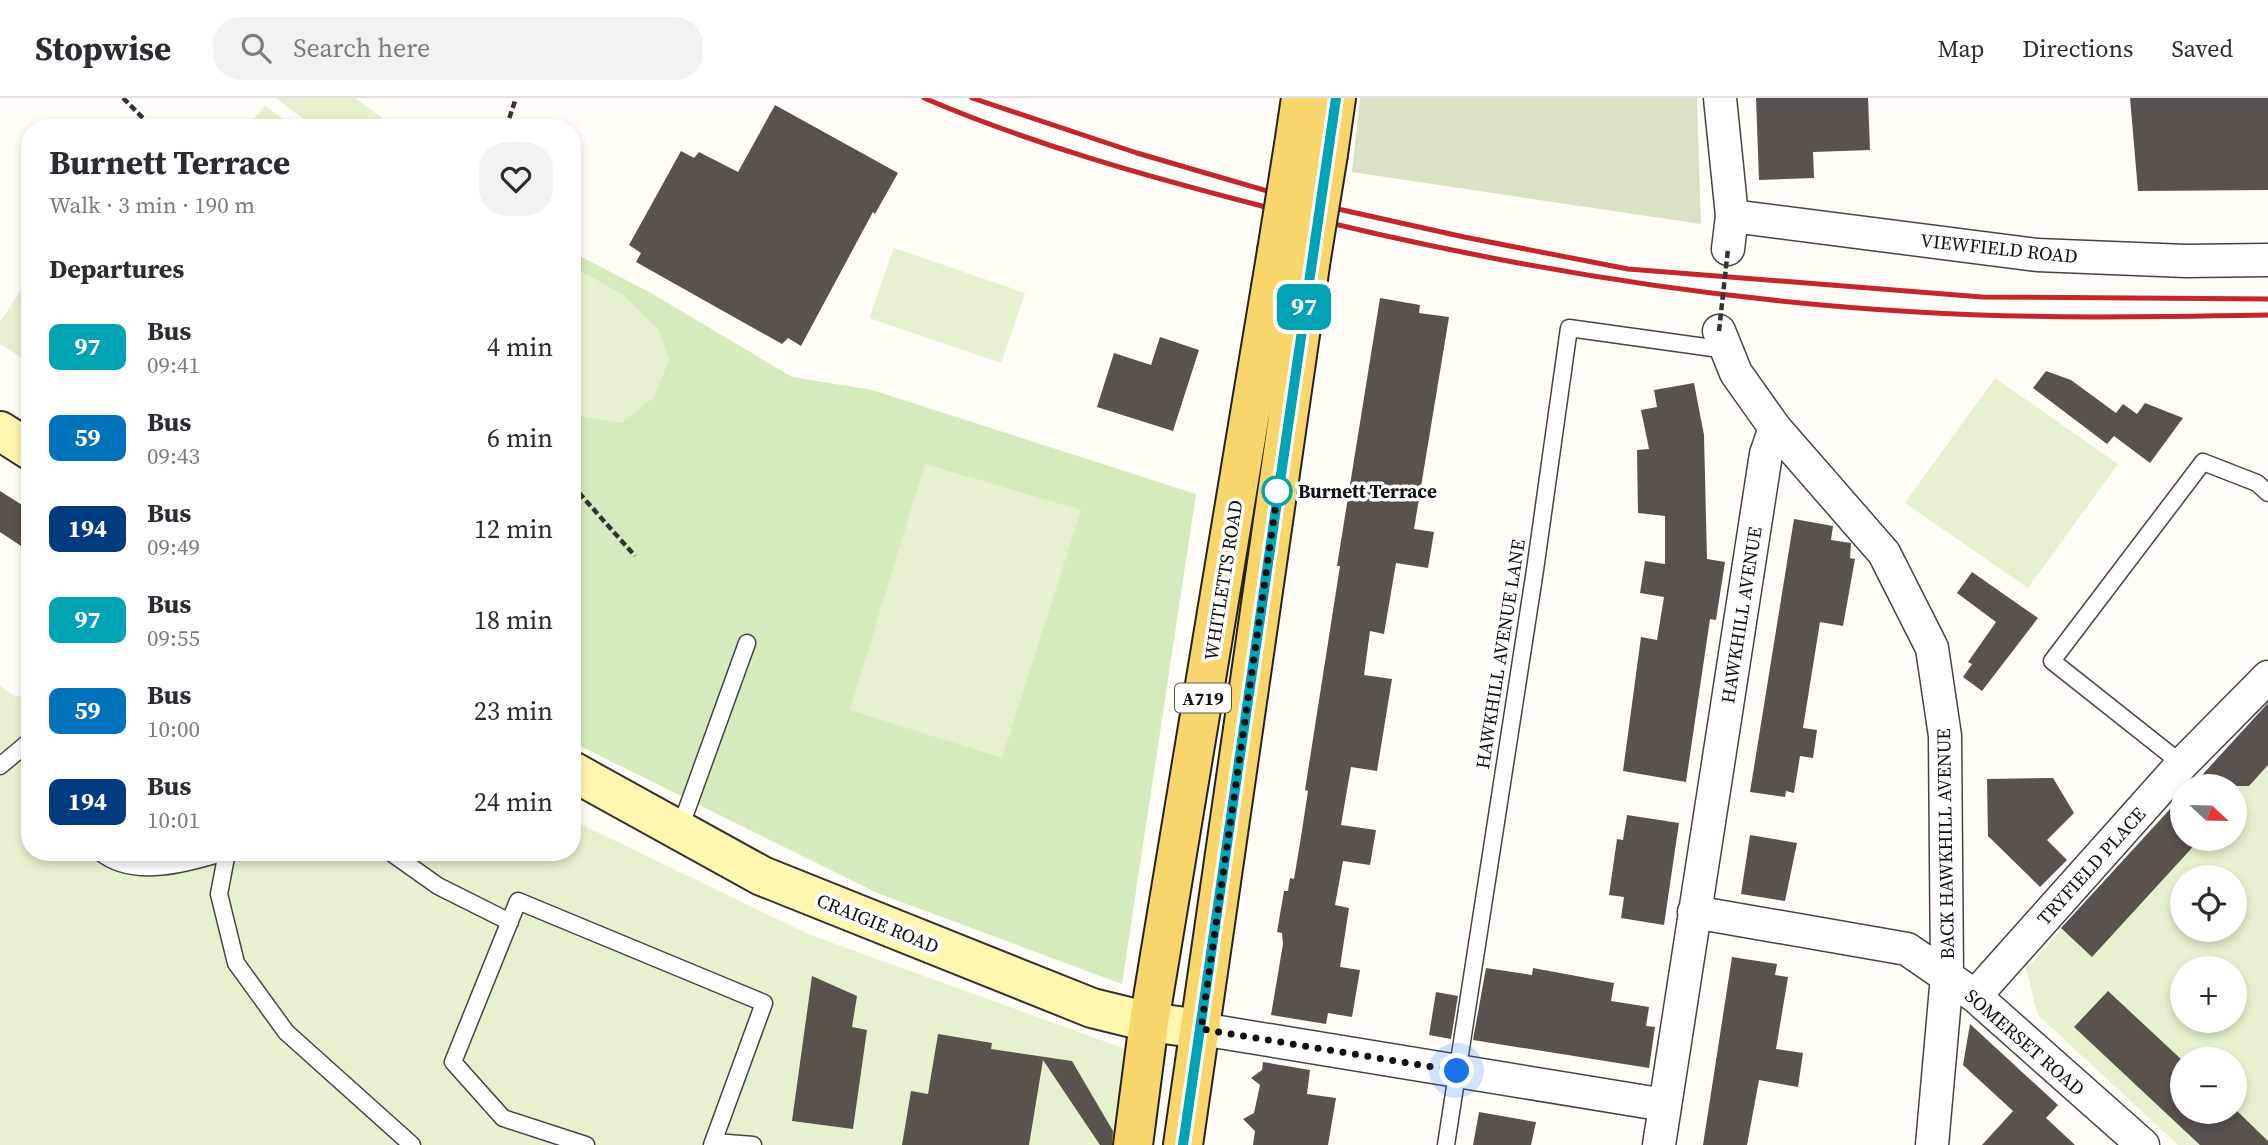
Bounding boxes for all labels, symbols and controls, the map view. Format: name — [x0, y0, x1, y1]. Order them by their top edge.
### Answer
search box — [213, 17, 703, 80]
text: Stopwise — [35, 26, 171, 71]
icon: search — [237, 29, 275, 67]
text: Search here — [293, 30, 430, 66]
text: Map — [1937, 32, 1984, 65]
text: Directions — [2022, 32, 2133, 65]
text: Saved — [2171, 32, 2233, 65]
text: Burnett Terrace — [49, 140, 290, 185]
button: heart — [479, 142, 553, 216]
text: Walk · 3 min · 190 m — [49, 189, 255, 221]
street label: VIEWFIELD ROAD — [1919, 227, 2079, 269]
text: Departures — [49, 251, 184, 287]
line badge: 97 — [1272, 284, 1336, 330]
text: 97 — [1291, 290, 1317, 323]
text: Bus — [147, 313, 191, 349]
text: 4 min — [487, 329, 553, 365]
text: 97 — [74, 330, 101, 363]
text: 09:41 — [147, 349, 200, 381]
text: Bus — [147, 404, 191, 440]
text: 6 min — [487, 420, 553, 456]
text: 59 — [74, 421, 101, 454]
text: 09:43 — [147, 440, 200, 472]
marker: Burnett Terrace — [1262, 476, 1292, 506]
place label: Burnett Terrace — [1298, 478, 1437, 504]
text: Bus — [147, 495, 191, 531]
street label: WHITLETTS ROAD — [1197, 498, 1249, 662]
text: 12 min — [474, 511, 553, 547]
text: 194 — [68, 512, 107, 545]
street label: HAWKHILL AVENUE — [1714, 525, 1768, 705]
text: 09:49 — [147, 531, 200, 563]
street label: HAWKHILL AVENUE LANE — [1469, 537, 1531, 771]
text: Bus — [147, 586, 191, 622]
text: 18 min — [474, 602, 553, 638]
text: 97 — [74, 603, 101, 636]
text: 09:55 — [147, 622, 200, 654]
text: Bus — [147, 677, 191, 713]
road number: A719 — [1175, 684, 1231, 712]
text: 23 min — [474, 693, 553, 729]
text: 59 — [74, 694, 101, 727]
text: 10:00 — [147, 713, 200, 745]
street label: BACK HAWKHILL AVENUE — [1930, 728, 1960, 960]
text: Bus — [147, 768, 191, 804]
north arrow — [2170, 774, 2247, 850]
map controls — [2170, 774, 2247, 1124]
text: 24 min — [474, 784, 553, 820]
text: 194 — [68, 785, 107, 818]
street label: TRYFIELD PLACE — [2031, 801, 2151, 931]
text: 10:01 — [147, 804, 200, 836]
button: locate — [2170, 865, 2247, 942]
street label: CRAIGIE ROAD — [813, 887, 943, 959]
button: + — [2170, 956, 2247, 1033]
street label: SOMERSET ROAD — [1960, 983, 2090, 1101]
button: − — [2170, 1047, 2247, 1124]
your location — [1439, 1053, 1474, 1088]

